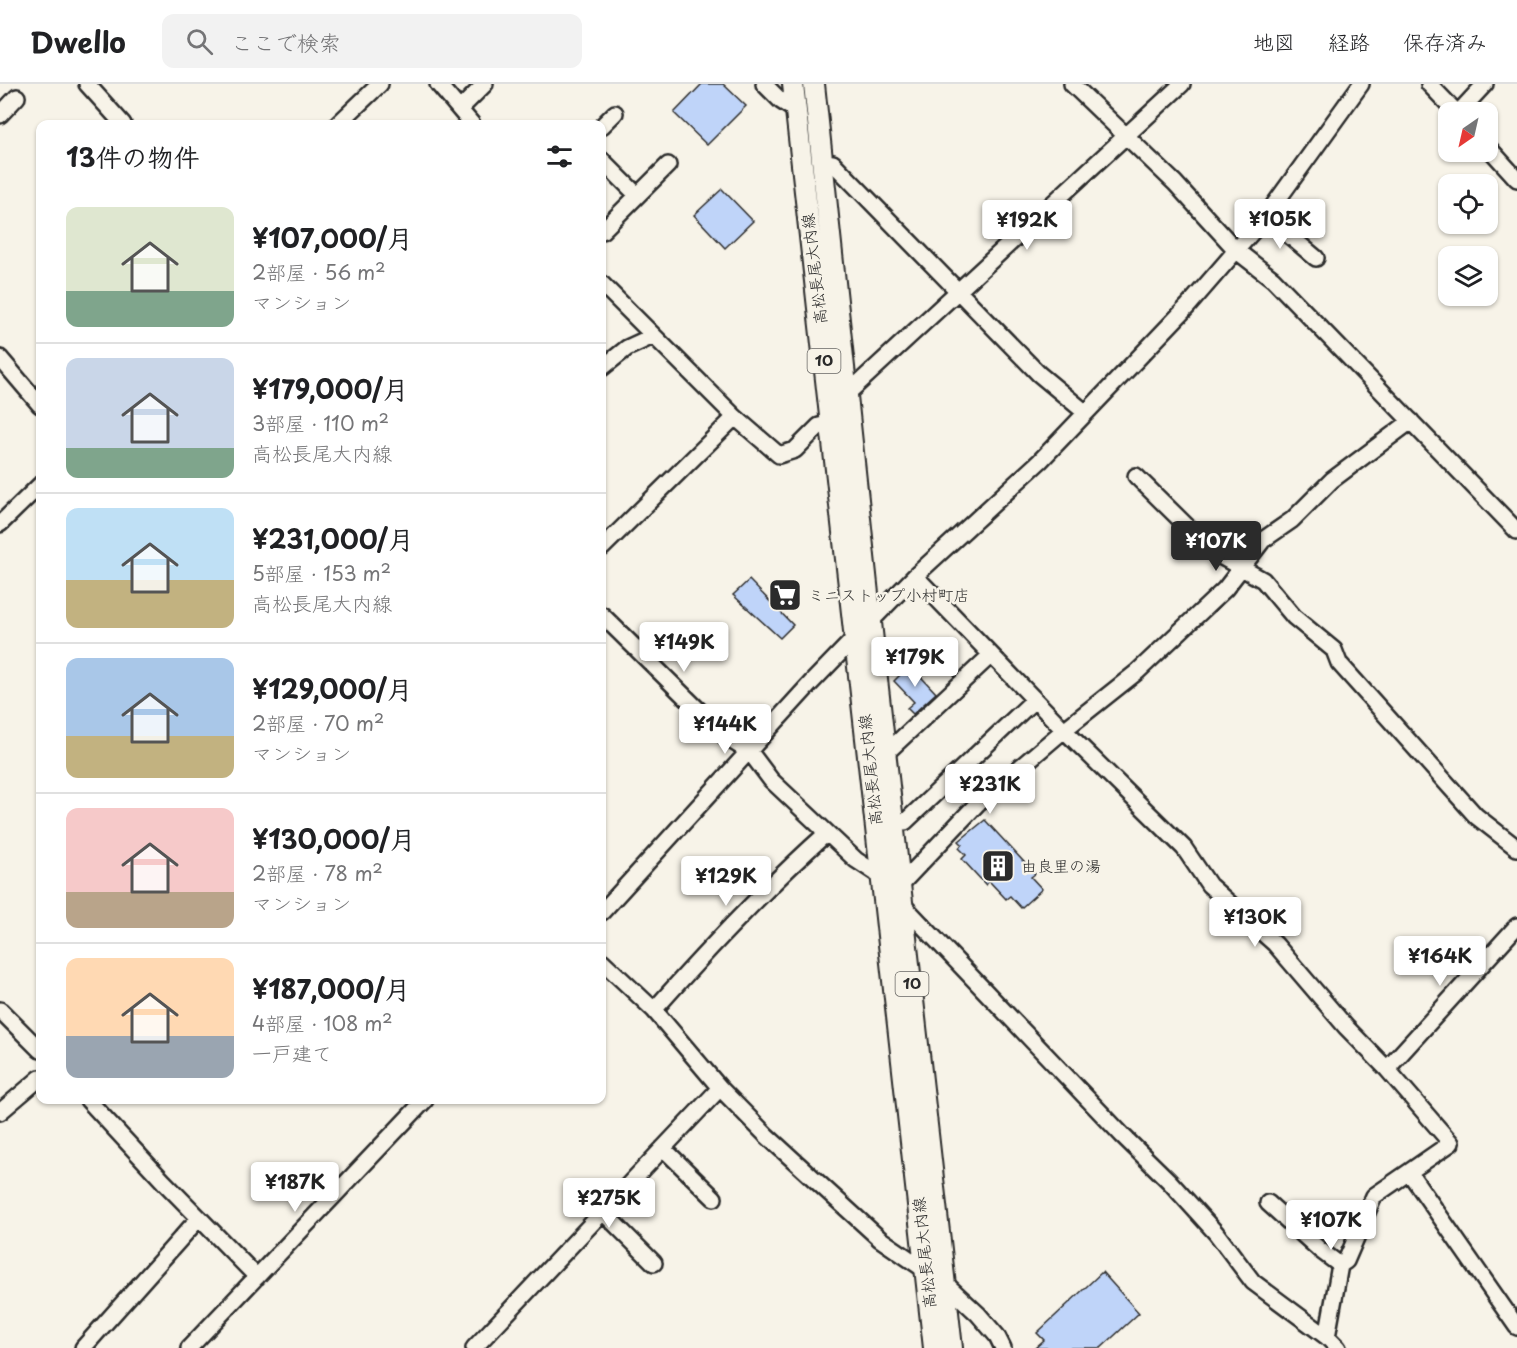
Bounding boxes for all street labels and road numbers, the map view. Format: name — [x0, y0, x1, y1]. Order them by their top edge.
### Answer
street label: 高松長尾大内線 — [794, 212, 832, 326]
road number: 10 — [808, 349, 840, 373]
street label: 高松長尾大内線 — [851, 713, 887, 827]
road number: 10 — [896, 972, 928, 996]
street label: 高松長尾大内線 — [905, 1196, 941, 1310]

